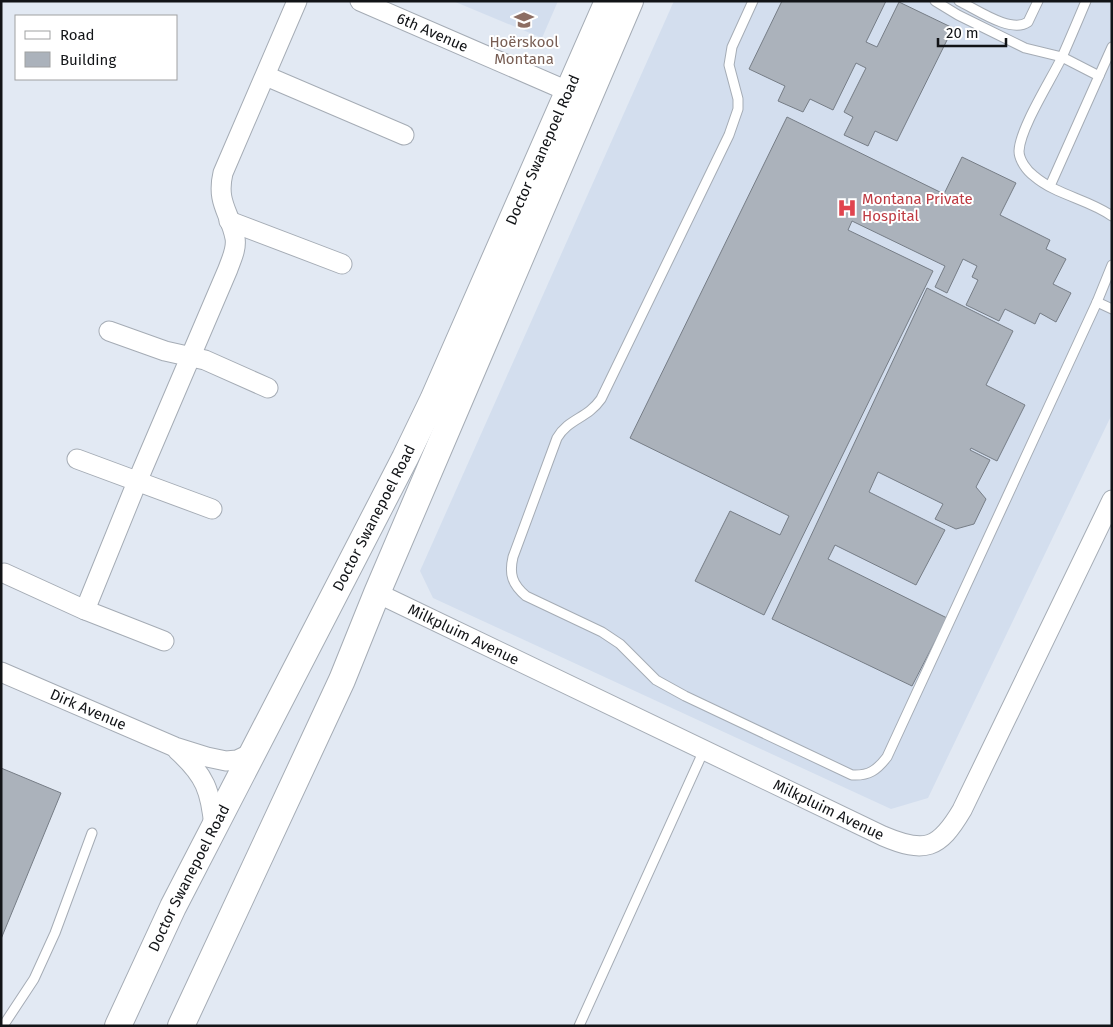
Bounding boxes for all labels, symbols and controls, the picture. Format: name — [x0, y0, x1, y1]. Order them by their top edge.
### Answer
street label: 6th Avenue — [394, 9, 471, 56]
school or university icon: Hoërskool Montana — [513, 9, 535, 31]
legend — [15, 15, 178, 80]
scale bar — [938, 15, 1006, 47]
text: 20 m — [946, 24, 979, 42]
text: Road — [60, 26, 95, 44]
place label: Hoërskool Montana — [489, 33, 559, 68]
text: Building — [60, 51, 116, 69]
street label: Doctor Swanepoel Road — [502, 72, 584, 228]
place label: Montana Private Hospital — [862, 190, 973, 225]
hospital icon: Montana Private Hospital — [836, 197, 858, 219]
street label: Doctor Swanepoel Road — [329, 442, 419, 594]
street label: Milkpluim Avenue — [405, 600, 522, 669]
street label: Dirk Avenue — [47, 685, 129, 734]
street label: Milkpluim Avenue — [770, 776, 887, 844]
street label: Doctor Swanepoel Road — [145, 802, 233, 955]

